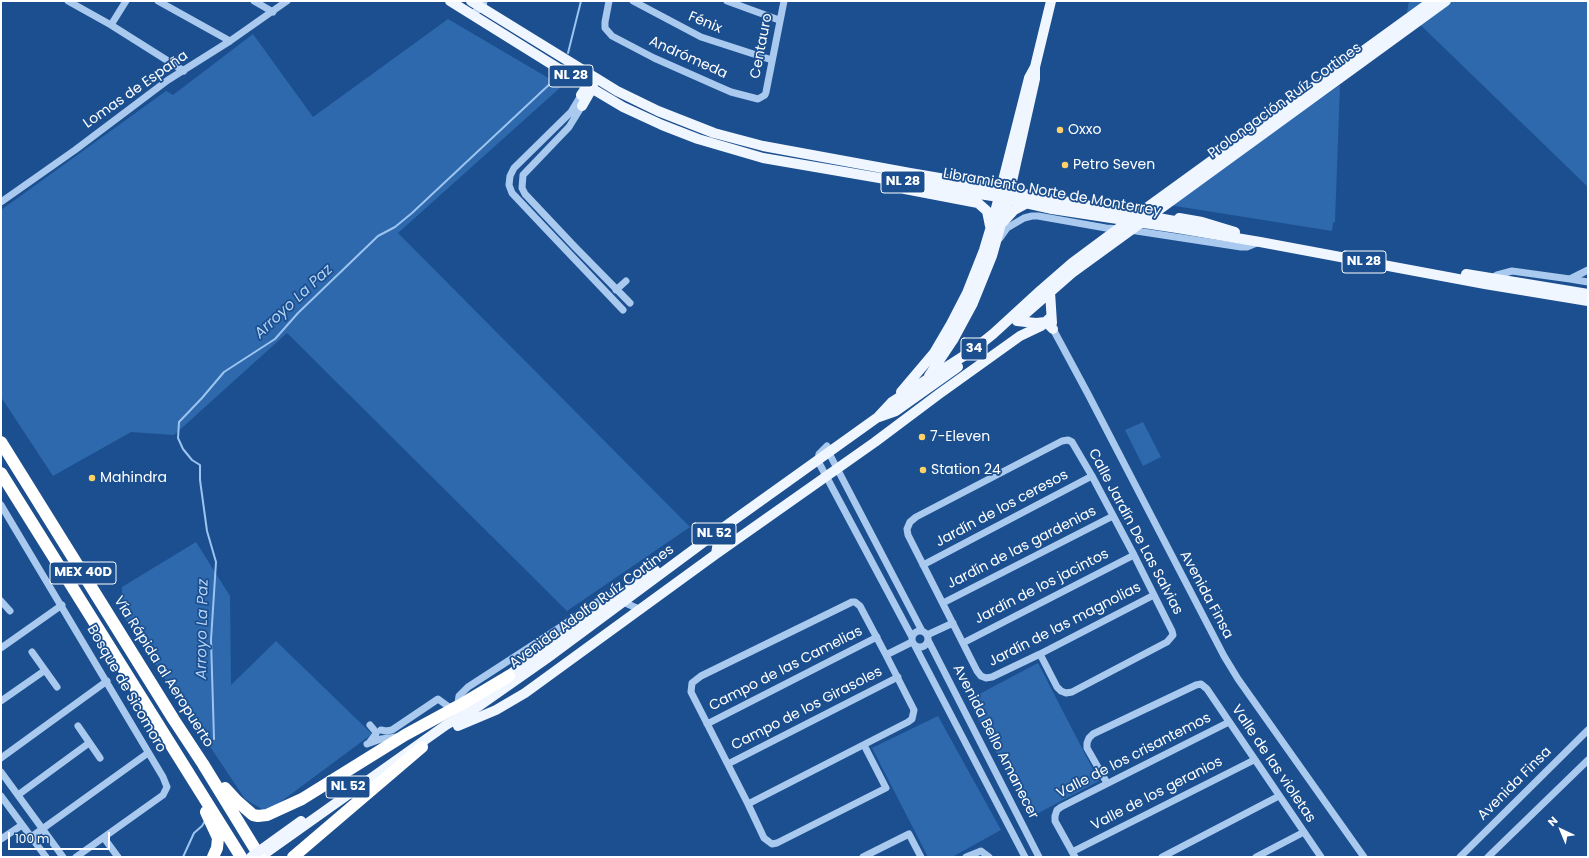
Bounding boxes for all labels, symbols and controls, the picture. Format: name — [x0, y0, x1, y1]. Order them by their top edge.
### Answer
street label: Fénix — [686, 8, 724, 38]
street label: Centauro — [747, 12, 777, 80]
street label: Andrómeda — [646, 33, 730, 83]
street label: Prolongación Ruíz Cortines — [1205, 40, 1365, 162]
street label: Lomas de España — [81, 48, 191, 132]
road number: NL 28 — [549, 65, 593, 87]
place label: Oxxo — [1068, 122, 1101, 138]
marker: Oxxo — [1055, 125, 1065, 135]
place label: Petro Seven — [1073, 157, 1155, 173]
marker: Petro Seven — [1060, 160, 1070, 170]
street label: Libramiento Norte de Monterrey — [942, 166, 1162, 220]
road number: NL 28 — [881, 171, 925, 193]
road number: NL 28 — [1342, 251, 1386, 273]
water label: Arroyo La Paz — [251, 261, 337, 343]
road number: 34 — [961, 338, 987, 360]
place label: 7-Eleven — [930, 429, 990, 445]
marker: 7-Eleven — [917, 432, 927, 442]
street label: Calle Jardín De Las Salvias — [1084, 446, 1186, 618]
place label: Station 24 — [931, 462, 1001, 478]
marker: Station 24 — [918, 465, 928, 475]
street label: Jardín de los ceresos — [933, 467, 1071, 551]
place label: Mahindra — [100, 470, 167, 486]
marker: Mahindra — [87, 473, 97, 483]
street label: Jardín de las gardenias — [945, 503, 1099, 593]
road number: NL 52 — [692, 523, 736, 545]
street label: Avenida Adolfo Ruíz Cortines — [507, 542, 677, 672]
street label: Jardín de los jacintos — [972, 546, 1112, 628]
street label: Avenida Finsa — [1176, 548, 1236, 642]
road number: MEX 40D — [50, 562, 116, 584]
water label: Arroyo La Paz — [193, 579, 213, 679]
street label: Jardín de las magnolias — [986, 579, 1144, 671]
street label: Vía Rápida al Aeropuerto — [110, 593, 216, 751]
street label: Bosque de Sicomoro — [83, 622, 169, 756]
street label: Campo de las Camelias — [707, 623, 865, 715]
street label: Avenida Bello Amanecer — [949, 662, 1041, 822]
street label: Campo de los Girasoles — [729, 664, 885, 754]
street label: Valle de las violetas — [1227, 702, 1319, 826]
street label: Valle de los crisantemos — [1054, 710, 1214, 802]
street label: Avenida Finsa — [1475, 744, 1555, 824]
street label: Valle de los geranios — [1089, 754, 1225, 834]
road number: NL 52 — [326, 776, 370, 798]
north arrow — [1541, 810, 1581, 850]
text: N — [1544, 813, 1561, 830]
scale bar — [10, 824, 112, 850]
text: 100 m — [15, 830, 49, 847]

